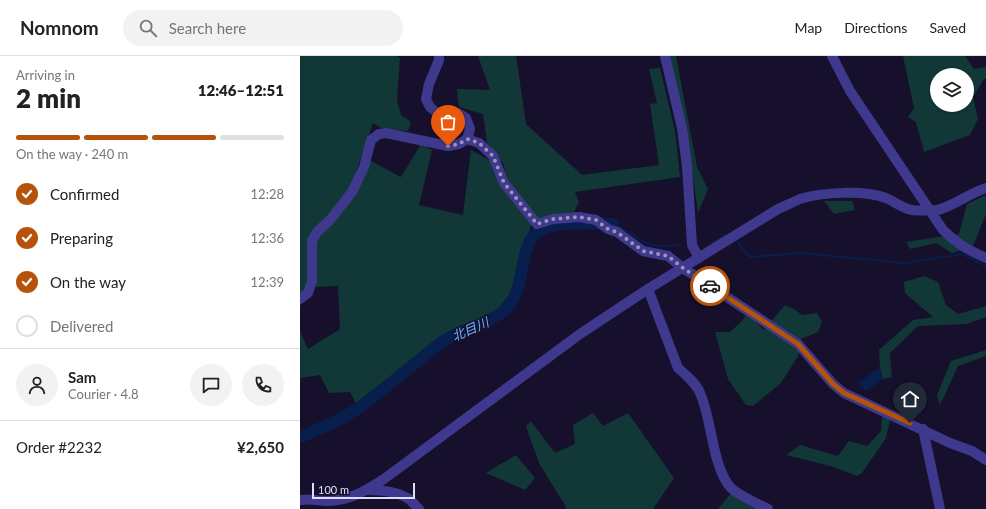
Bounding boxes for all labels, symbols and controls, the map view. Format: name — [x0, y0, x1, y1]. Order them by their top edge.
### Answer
search box — [123, 10, 403, 46]
text: Nomnom — [20, 16, 99, 39]
icon: search — [137, 17, 159, 39]
text: Search here — [169, 19, 246, 37]
text: Map — [795, 19, 822, 36]
text: Directions — [844, 19, 907, 36]
text: Saved — [929, 19, 966, 36]
text: Arriving in — [16, 67, 75, 83]
map controls — [930, 68, 974, 112]
button: layers — [930, 68, 974, 112]
text: 12:46–12:51 — [198, 81, 284, 99]
text: 2 min — [16, 82, 81, 114]
pin — [431, 105, 465, 146]
icon: bag — [437, 111, 459, 133]
text: On the way · 240 m — [16, 146, 128, 162]
icon: check — [16, 183, 38, 205]
text: Confirmed — [50, 185, 119, 203]
text: 12:28 — [251, 186, 284, 202]
icon: check — [16, 227, 38, 249]
text: Preparing — [50, 229, 113, 247]
text: 12:36 — [251, 230, 284, 246]
courier — [690, 266, 730, 306]
icon: check — [16, 271, 38, 293]
text: On the way — [50, 273, 126, 291]
text: 12:39 — [251, 274, 284, 290]
icon: car — [699, 275, 721, 297]
water label: 北目川 — [449, 313, 493, 344]
text: Delivered — [50, 317, 113, 335]
button: person — [16, 364, 58, 406]
button: chat — [190, 364, 232, 406]
button: phone — [242, 364, 284, 406]
text: Sam — [68, 368, 96, 386]
pin — [893, 382, 927, 423]
text: Courier · 4.8 — [68, 386, 139, 402]
icon: home — [899, 388, 921, 410]
text: Order #2232 — [16, 438, 102, 456]
text: ¥2,650 — [237, 438, 284, 456]
scale bar — [312, 481, 415, 500]
text: 100 m — [318, 483, 349, 496]

